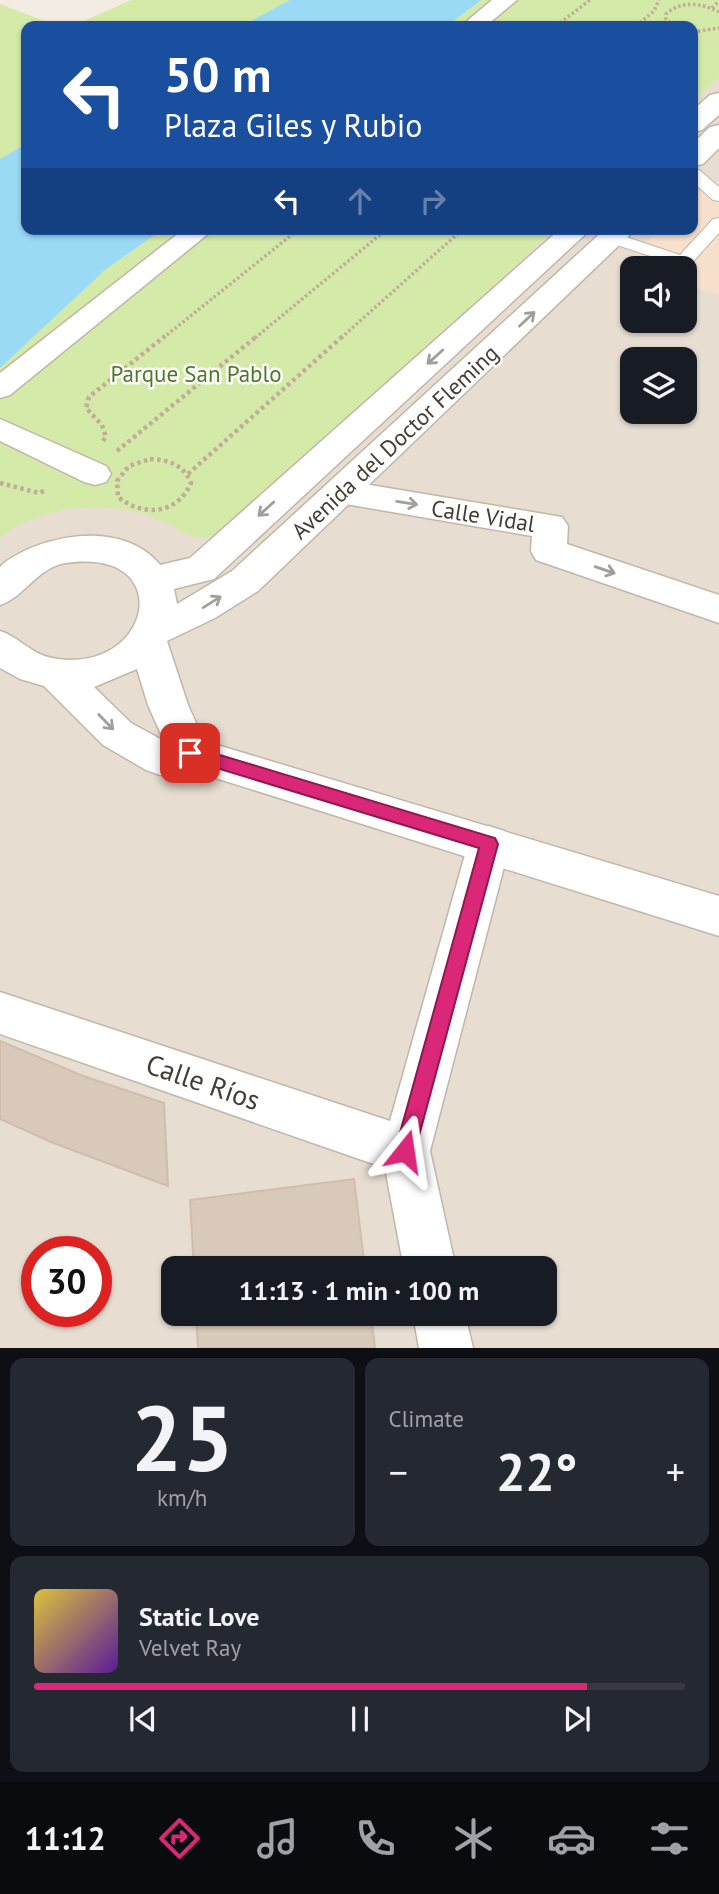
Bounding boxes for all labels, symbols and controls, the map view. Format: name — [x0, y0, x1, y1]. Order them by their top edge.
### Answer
text: 50 m — [164, 42, 271, 106]
icon: left — [49, 49, 140, 140]
text: Plaza Giles y Rubio — [164, 104, 422, 146]
icon: left — [268, 182, 306, 220]
icon: ahead — [341, 182, 379, 220]
icon: right — [414, 182, 452, 220]
map controls — [620, 256, 697, 424]
button: sound — [620, 256, 697, 333]
one-way arrow — [518, 311, 536, 327]
street label: Avenida del Doctor Fleming — [285, 338, 504, 545]
button: layers — [620, 347, 697, 424]
one-way arrow — [426, 349, 444, 365]
park label: Parque San Pablo — [110, 359, 282, 388]
street label: Calle Vidal — [429, 493, 537, 538]
one-way arrow — [396, 497, 418, 510]
one-way arrow — [258, 501, 275, 518]
one-way arrow — [594, 565, 616, 577]
one-way arrow — [202, 594, 222, 608]
one-way arrow — [97, 714, 114, 731]
pin — [160, 723, 220, 783]
icon: arrive — [171, 734, 209, 772]
street label: Calle Ríos — [141, 1045, 265, 1118]
position arrow — [368, 1114, 442, 1188]
speed limit sign: 30 — [21, 1236, 112, 1327]
text: 11:13 · 1 min · 100 m — [239, 1274, 479, 1307]
text: 25 — [131, 1378, 234, 1496]
text: Climate — [389, 1404, 464, 1433]
text: 22° — [496, 1438, 578, 1505]
text: − — [389, 1447, 408, 1496]
text: + — [666, 1447, 685, 1496]
text: km/h — [157, 1483, 207, 1512]
text: Static Love — [139, 1600, 260, 1633]
text: Velvet Ray — [139, 1633, 241, 1662]
icon: previous — [124, 1700, 162, 1738]
icon: pause — [341, 1700, 379, 1738]
icon: next — [558, 1700, 596, 1738]
icon: directions — [155, 1814, 204, 1863]
icon: music — [253, 1814, 302, 1863]
icon: phone — [351, 1814, 400, 1863]
icon: climate — [449, 1814, 498, 1863]
icon: car — [547, 1814, 596, 1863]
icon: filters — [645, 1814, 694, 1863]
text: 11:12 — [25, 1817, 106, 1859]

